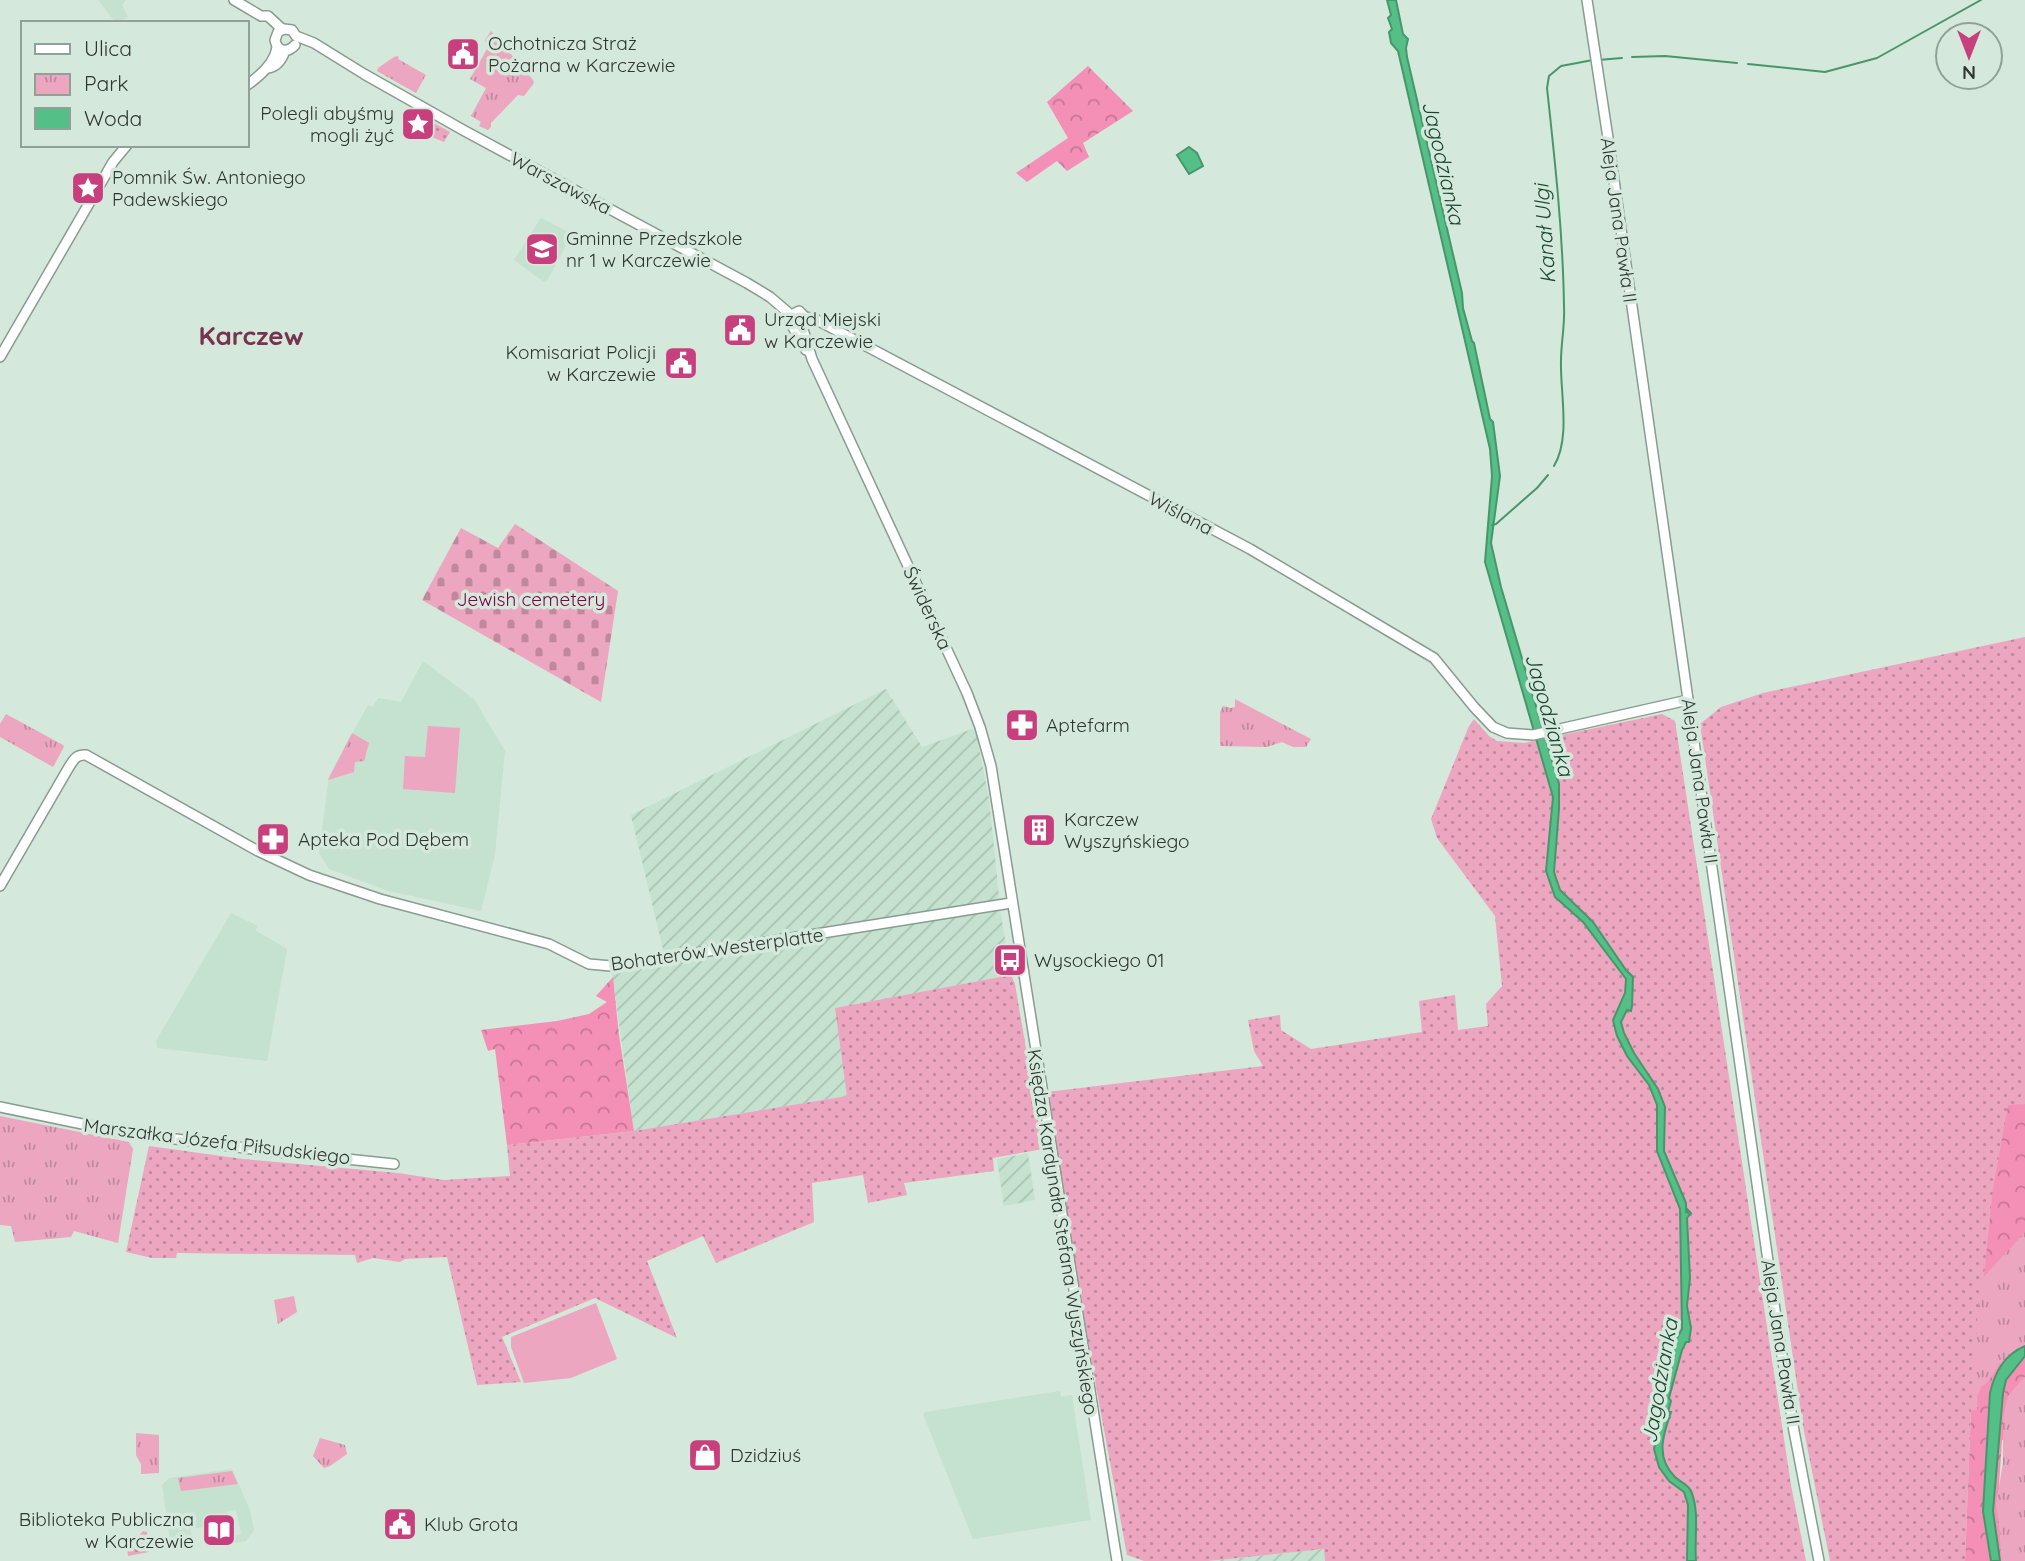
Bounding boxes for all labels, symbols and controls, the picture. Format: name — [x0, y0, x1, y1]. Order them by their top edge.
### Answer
legend — [21, 21, 248, 147]
north arrow — [1934, 21, 2004, 91]
place label: Ochotnicza Straż Pożarna w Karczewie — [488, 31, 676, 77]
text: Ulica — [84, 35, 132, 61]
public building icon: Ochotnicza Straż Pożarna w Karczewie — [444, 35, 482, 73]
text: N — [1962, 61, 1976, 85]
text: Park — [84, 70, 128, 96]
water label: Jagodzianka — [1417, 98, 1471, 228]
place label: Polegli abyśmy mogli żyć — [260, 101, 394, 147]
text: Woda — [84, 105, 142, 131]
place icon: Polegli abyśmy mogli żyć — [399, 105, 437, 143]
street label: Aleja Jana Pawła II — [1596, 136, 1642, 304]
street label: Warszawska — [506, 146, 616, 220]
place label: Pomnik Św. Antoniego Padewskiego — [112, 165, 306, 211]
place icon: Pomnik Św. Antoniego Padewskiego — [69, 169, 107, 207]
water label: Kanał Ulgi — [1527, 181, 1560, 285]
place label: Gminne Przedszkole nr 1 w Karczewie — [566, 226, 742, 272]
school or university icon: Gminne Przedszkole nr 1 w Karczewie — [523, 230, 561, 268]
place label: Urząd Miejski w Karczewie — [764, 307, 881, 353]
public building icon: Urząd Miejski w Karczewie — [721, 311, 759, 349]
district label: Karczew — [198, 319, 304, 352]
place label: Komisariat Policji w Karczewie — [506, 340, 656, 386]
public building icon: Komisariat Policji w Karczewie — [662, 344, 700, 382]
street label: Wiślana — [1145, 486, 1217, 540]
street label: Świderska — [898, 563, 958, 653]
park label: Jewish cemetery — [457, 587, 605, 611]
water label: Jagodzianka — [1520, 651, 1580, 780]
street label: Aleja Jana Pawła II — [1677, 697, 1723, 865]
pharmacy icon: Aptefarm — [1003, 706, 1041, 744]
place label: Aptefarm — [1046, 713, 1130, 737]
place label: Karczew Wyszyńskiego — [1064, 807, 1189, 853]
building icon: Karczew Wyszyńskiego — [1020, 811, 1058, 849]
pharmacy icon: Apteka Pod Dębem — [254, 820, 292, 858]
place label: Apteka Pod Dębem — [298, 827, 469, 851]
street label: Bohaterów Westerplatte — [609, 922, 825, 976]
bus stop icon: Wysockiego 01 — [991, 941, 1029, 979]
place label: Wysockiego 01 — [1034, 948, 1165, 972]
street label: Księdza Kardynała Stefana Wyszyńskiego — [1022, 1047, 1104, 1417]
street label: Marszałka Józefa Piłsudskiego — [82, 1113, 352, 1169]
street label: Aleja Jana Pawła II — [1756, 1258, 1806, 1426]
water label: Jagodzianka — [1635, 1315, 1683, 1445]
shop icon: Dzidziuś — [686, 1436, 724, 1474]
place label: Dzidziuś — [730, 1443, 801, 1467]
public building icon: Klub Grota — [381, 1505, 419, 1543]
place label: Biblioteka Publiczna w Karczewie — [19, 1507, 194, 1553]
library icon: Biblioteka Publiczna w Karczewie — [200, 1511, 238, 1549]
place label: Klub Grota — [424, 1512, 518, 1536]

